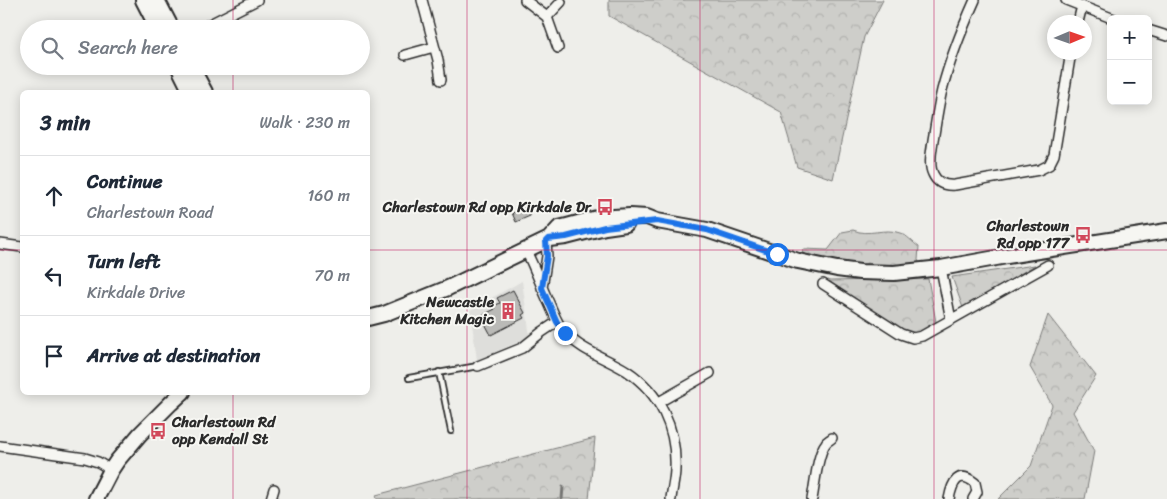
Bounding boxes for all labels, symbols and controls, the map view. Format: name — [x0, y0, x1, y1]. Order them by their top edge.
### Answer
north arrow — [1047, 15, 1092, 60]
map controls — [1107, 15, 1152, 105]
button: + — [1107, 15, 1152, 60]
search box — [20, 20, 370, 75]
text: Search here — [78, 31, 178, 64]
icon: search — [38, 34, 66, 62]
button: − — [1107, 60, 1152, 105]
text: 3 min — [40, 104, 90, 142]
text: Walk · 230 m — [259, 108, 350, 137]
text: Continue — [87, 165, 163, 198]
text: 160 m — [307, 181, 350, 210]
icon: ahead — [40, 182, 68, 210]
place label: Charlestown Rd opp Kirkdale Dr — [382, 194, 593, 220]
bus stop icon: Charlestown Rd opp Kirkdale Dr — [595, 197, 615, 217]
text: Charlestown Road — [87, 198, 213, 227]
place label: Charlestown Rd opp 177 — [986, 213, 1070, 256]
bus stop icon: Charlestown Rd opp 177 — [1073, 225, 1093, 245]
route start — [766, 243, 789, 266]
text: Turn left — [87, 245, 160, 278]
text: 70 m — [314, 261, 350, 290]
icon: left — [40, 262, 68, 290]
text: Kirkdale Drive — [87, 278, 185, 307]
place label: Newcastle Kitchen Magic — [399, 289, 495, 332]
building icon: Newcastle Kitchen Magic — [498, 301, 518, 321]
route end — [554, 322, 577, 345]
text: Arrive at destination — [87, 339, 260, 372]
icon: arrive — [40, 342, 68, 370]
place label: Charlestown Rd opp Kendall St — [171, 409, 276, 452]
bus stop icon: Charlestown Rd opp Kendall St — [148, 421, 168, 441]

